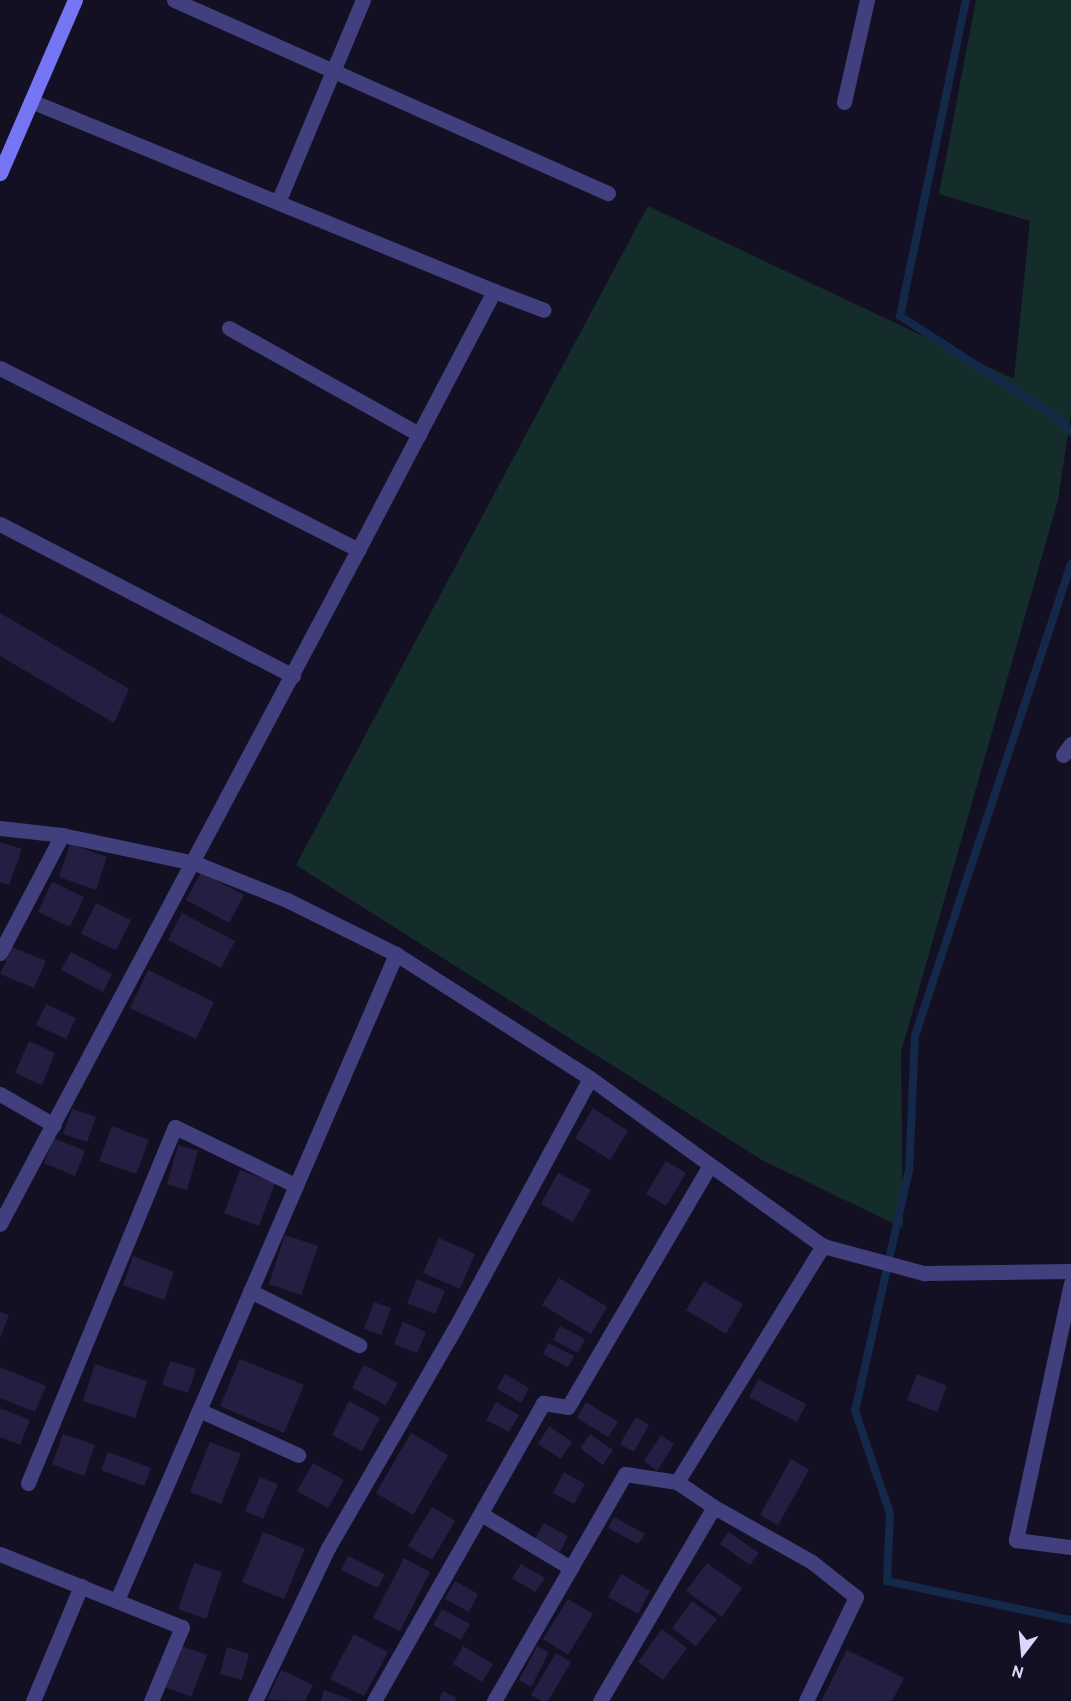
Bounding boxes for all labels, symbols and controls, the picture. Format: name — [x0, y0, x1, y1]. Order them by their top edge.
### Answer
north arrow — [993, 1623, 1053, 1683]
text: N — [1010, 1659, 1026, 1682]

